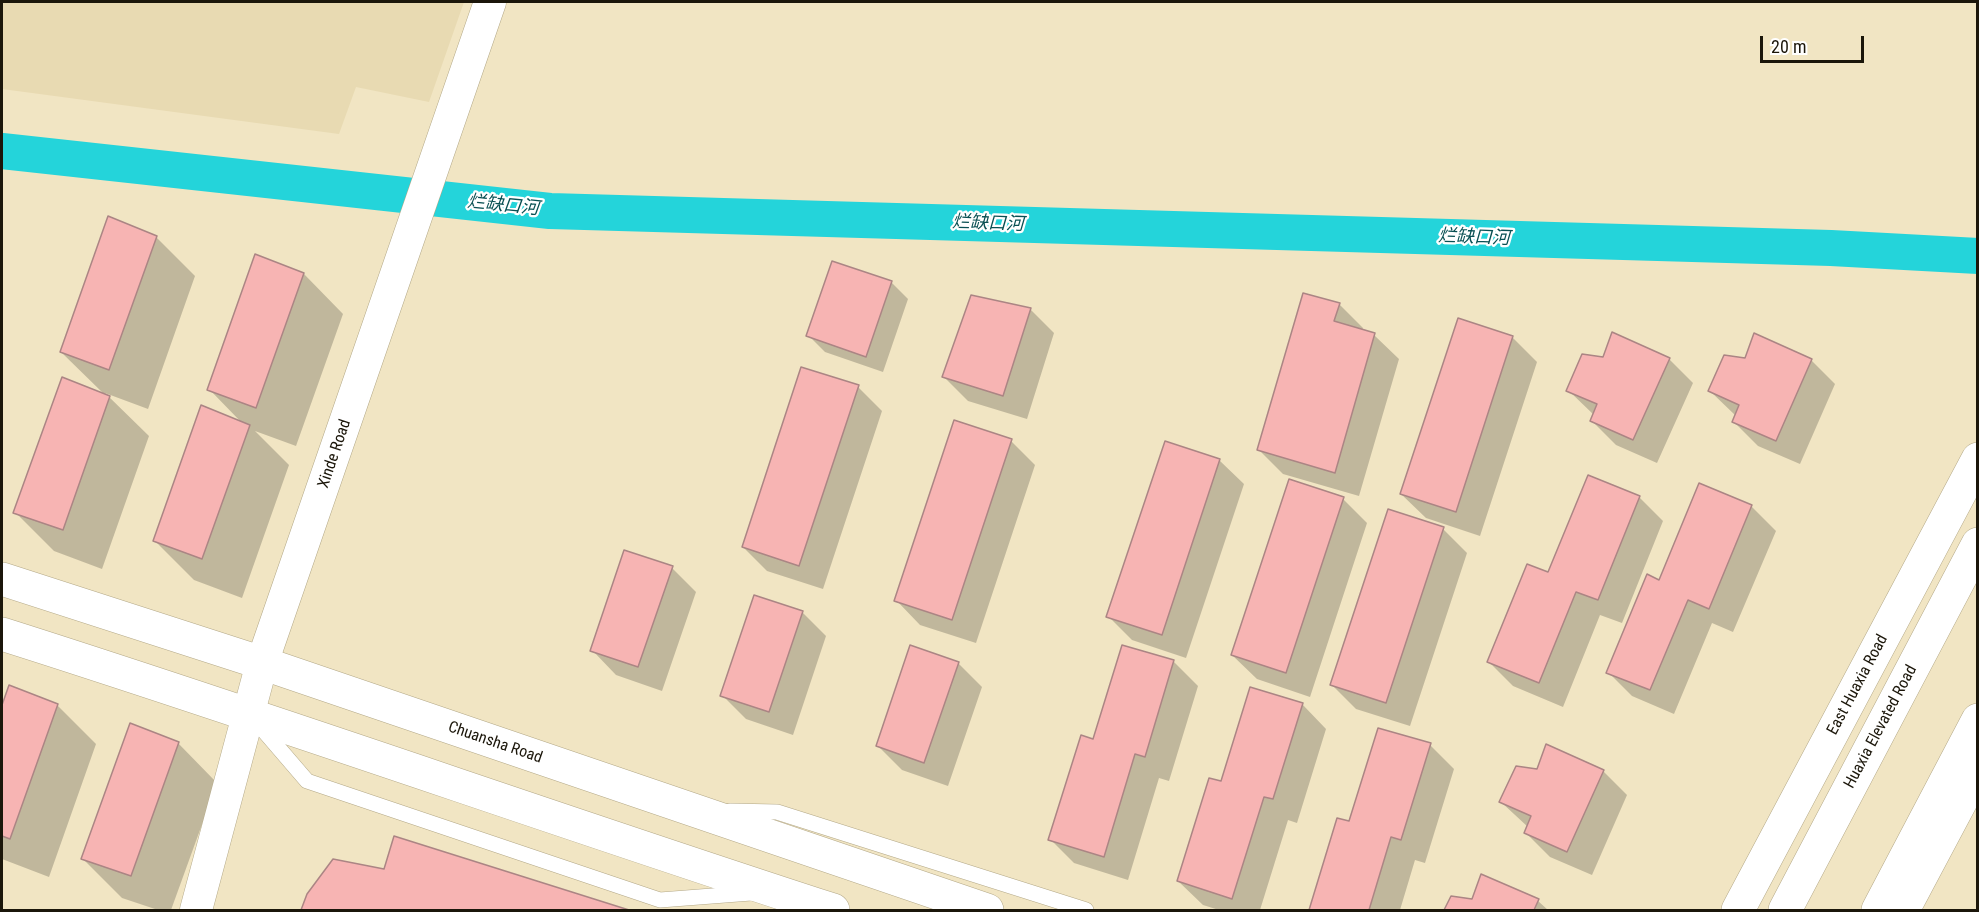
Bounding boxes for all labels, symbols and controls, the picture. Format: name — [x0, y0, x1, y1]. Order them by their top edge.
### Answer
scale bar — [1763, 24, 1866, 62]
text: 20 m — [1771, 36, 1806, 57]
water label: 烂缺口河 — [466, 191, 540, 221]
water label: 烂缺口河 — [952, 212, 1024, 236]
water label: 烂缺口河 — [1438, 226, 1510, 250]
street label: Xinde Road — [314, 417, 356, 491]
street label: East Huaxia Road — [1824, 632, 1892, 738]
street label: Huaxia Elevated Road — [1840, 662, 1922, 792]
street label: Chuansha Road — [445, 718, 545, 768]

